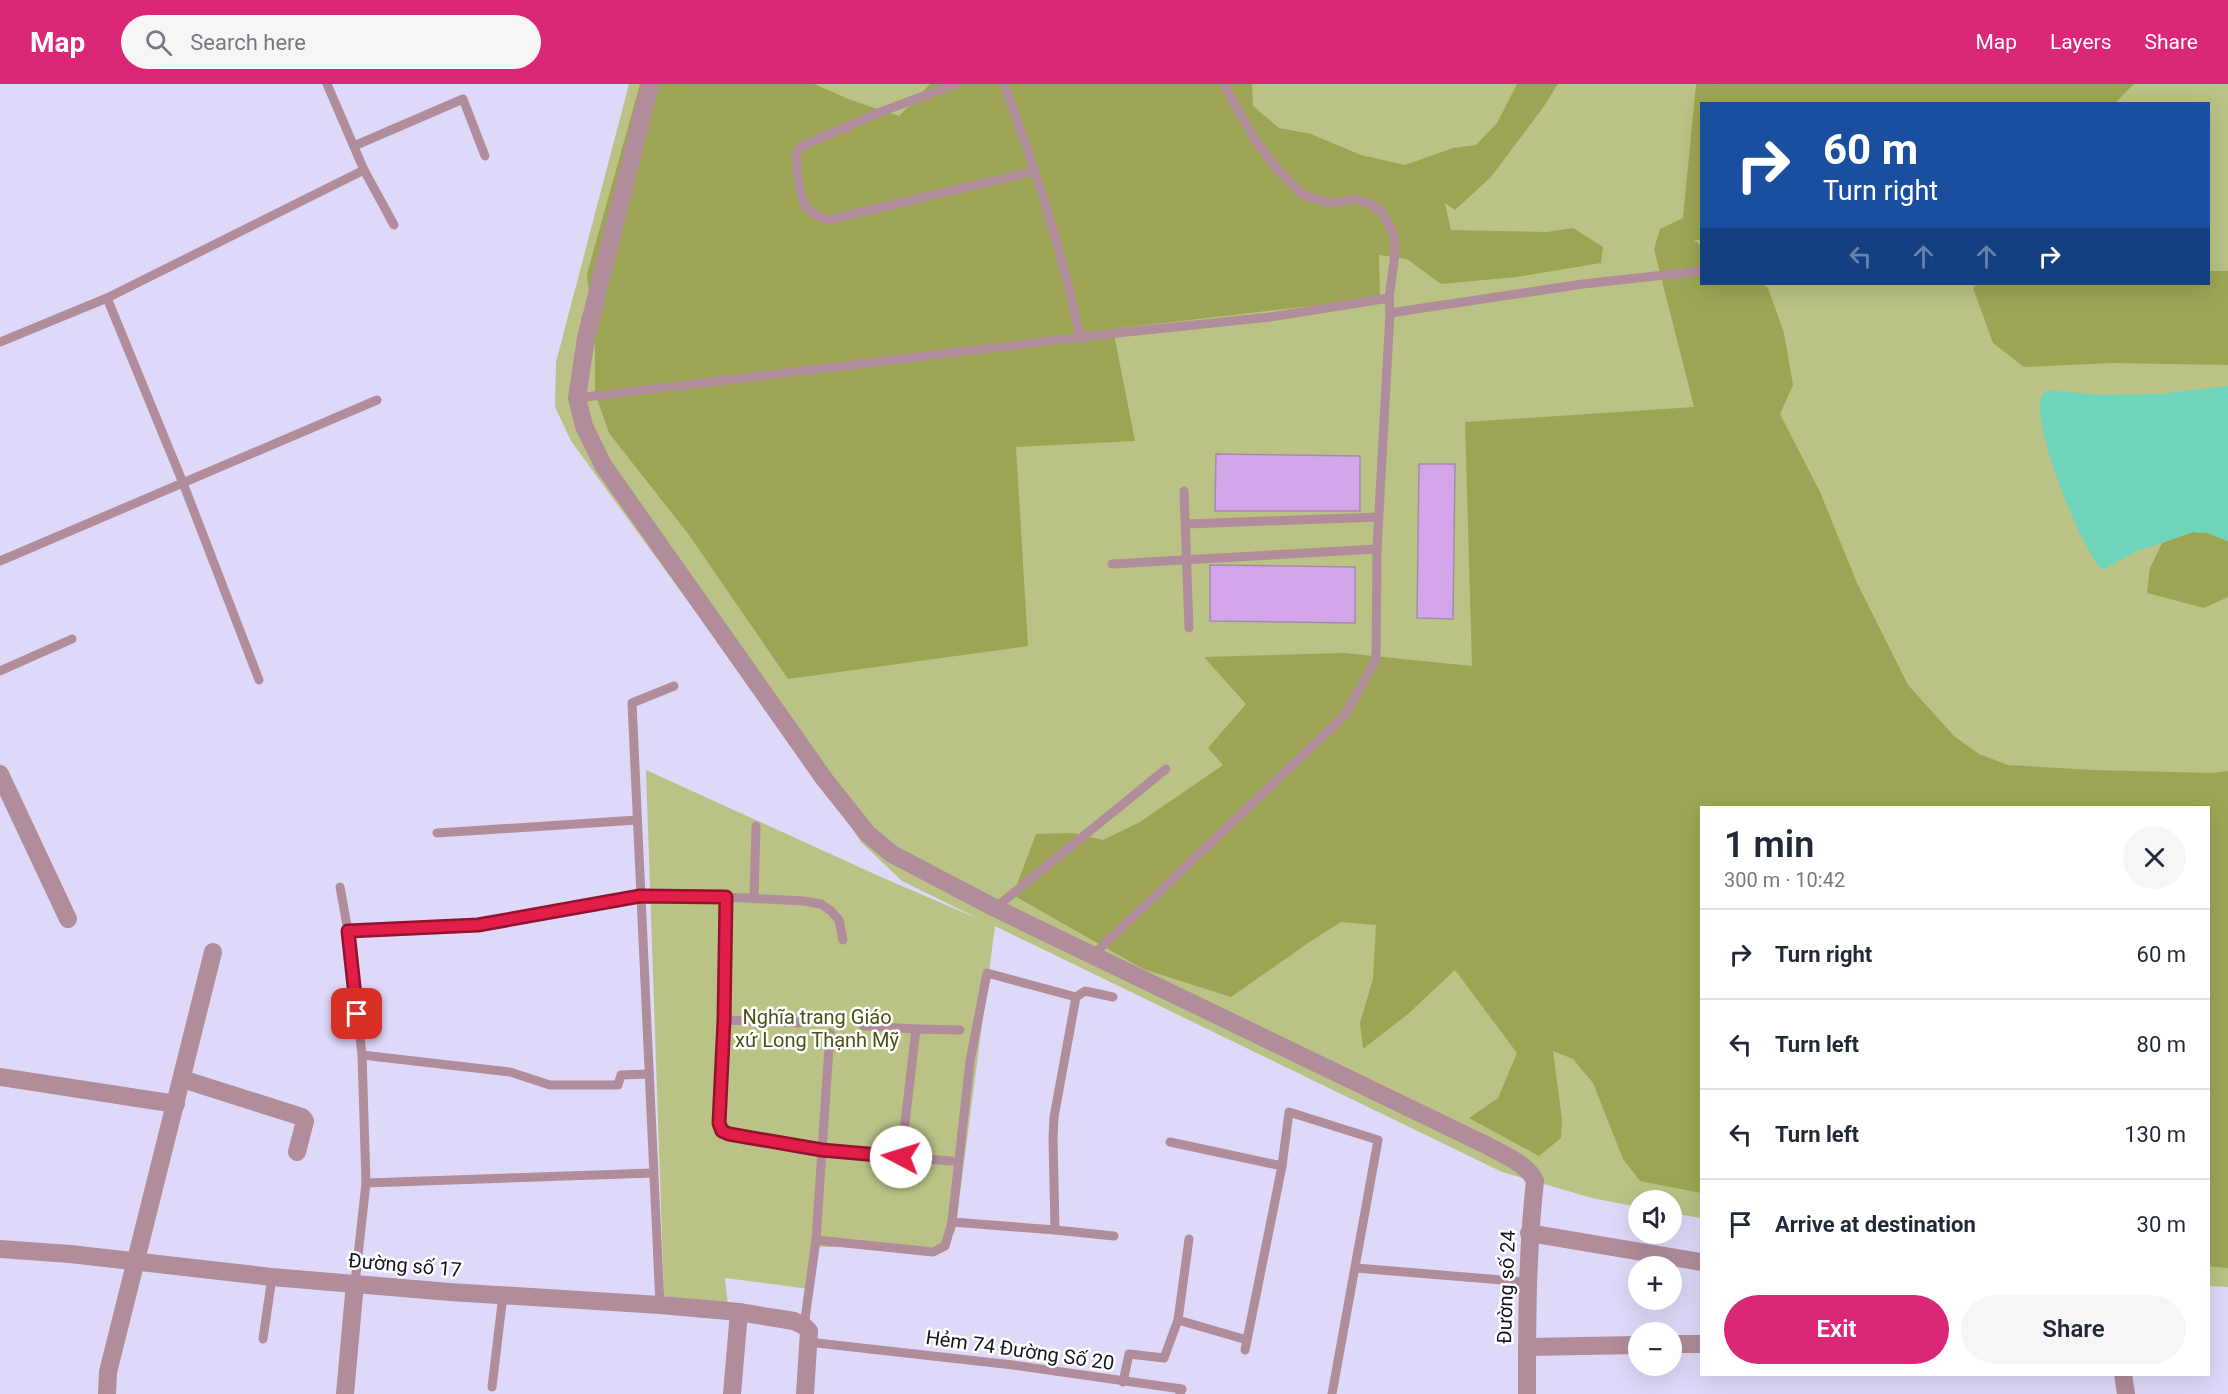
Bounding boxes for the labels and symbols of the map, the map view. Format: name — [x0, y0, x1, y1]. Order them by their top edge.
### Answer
pin — [331, 988, 382, 1039]
park label: Nghĩa trang Giáo xứ Long Thạnh Mỹ — [735, 1005, 900, 1052]
position arrow — [869, 1125, 933, 1189]
street label: Đường số 24 — [1492, 1230, 1520, 1344]
street label: Đường số 17 — [347, 1248, 463, 1282]
street label: Hẻm 74 Đường Số 20 — [924, 1325, 1116, 1375]

